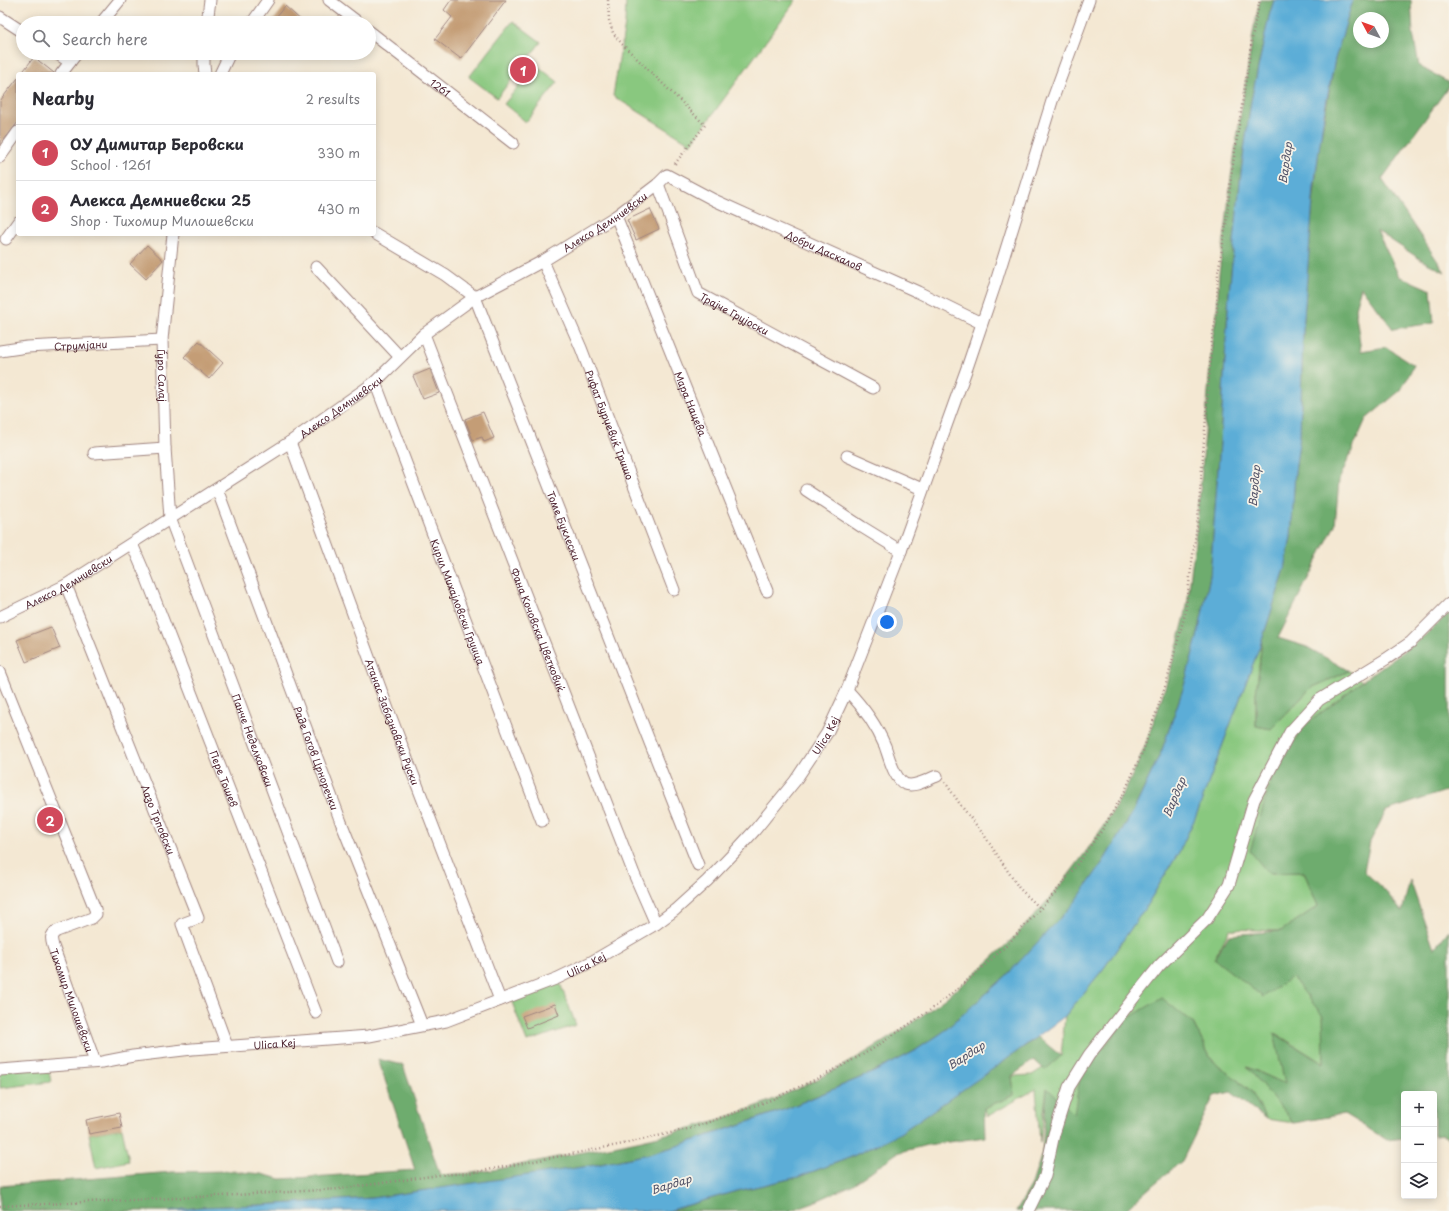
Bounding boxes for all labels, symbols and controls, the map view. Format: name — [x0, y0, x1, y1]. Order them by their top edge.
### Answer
north arrow — [1353, 12, 1389, 48]
search box — [16, 16, 376, 60]
icon: search — [30, 27, 52, 49]
text: Search here — [62, 27, 148, 50]
pin: 1 — [510, 55, 536, 85]
street label: 1261 — [427, 74, 454, 100]
text: Nearby — [32, 85, 94, 111]
text: 2 results — [306, 89, 360, 108]
text: ОУ Димитар Беровски — [70, 132, 244, 155]
water label: Вардар — [1274, 140, 1296, 185]
text: 1 — [42, 143, 48, 162]
text: 330 m — [317, 143, 360, 162]
text: School · 1261 — [70, 155, 151, 174]
text: Алекса Демниевски 25 — [70, 188, 251, 211]
street label: Алексо Демниевски — [560, 188, 650, 255]
text: 2 — [40, 199, 50, 218]
text: 430 m — [318, 199, 360, 218]
text: Shop · Тихомир Милошевски — [70, 211, 254, 230]
street label: Добри Даскалов — [783, 226, 865, 273]
street label: Трајче Грујоски — [698, 288, 772, 338]
street label: Струмјани — [54, 335, 108, 353]
street label: Ѓуро Салај — [155, 349, 171, 402]
street label: Рифат Бурџевиќ Тришо — [583, 368, 639, 482]
street label: Мара Нацева — [672, 369, 712, 439]
street label: Алексо Демниевски — [296, 372, 385, 441]
water label: Вардар — [1244, 463, 1264, 507]
street label: Томе Буклески — [544, 488, 585, 562]
street label: Кирил Михајловски Груица — [428, 536, 490, 667]
street label: Алексо Демниевски — [22, 550, 115, 612]
street label: Фана Кочовска Цветковиќ — [508, 565, 570, 694]
your location — [877, 612, 897, 632]
street label: Атанас Забазновски Руски — [362, 656, 424, 787]
street label: Панче Неделковски — [229, 691, 278, 789]
street label: Раде Гогов Црноречки — [291, 704, 343, 812]
street label: Ulica Kej — [807, 713, 841, 757]
street label: Пере Тошев — [207, 748, 242, 809]
water label: Вардар — [1158, 773, 1190, 819]
street label: Лазо Трповски — [138, 782, 179, 856]
pin: 2 — [37, 805, 63, 835]
street label: Тихомир Милошевски — [47, 946, 98, 1054]
street label: Ulica Kej — [564, 948, 608, 980]
street label: Ulica Kej — [253, 1034, 296, 1052]
water label: Вардар — [944, 1036, 989, 1073]
map controls — [1401, 1091, 1437, 1199]
button: + — [1401, 1091, 1437, 1127]
button: − — [1401, 1127, 1437, 1163]
button: layers — [1401, 1163, 1437, 1199]
water label: Вардар — [649, 1169, 695, 1198]

